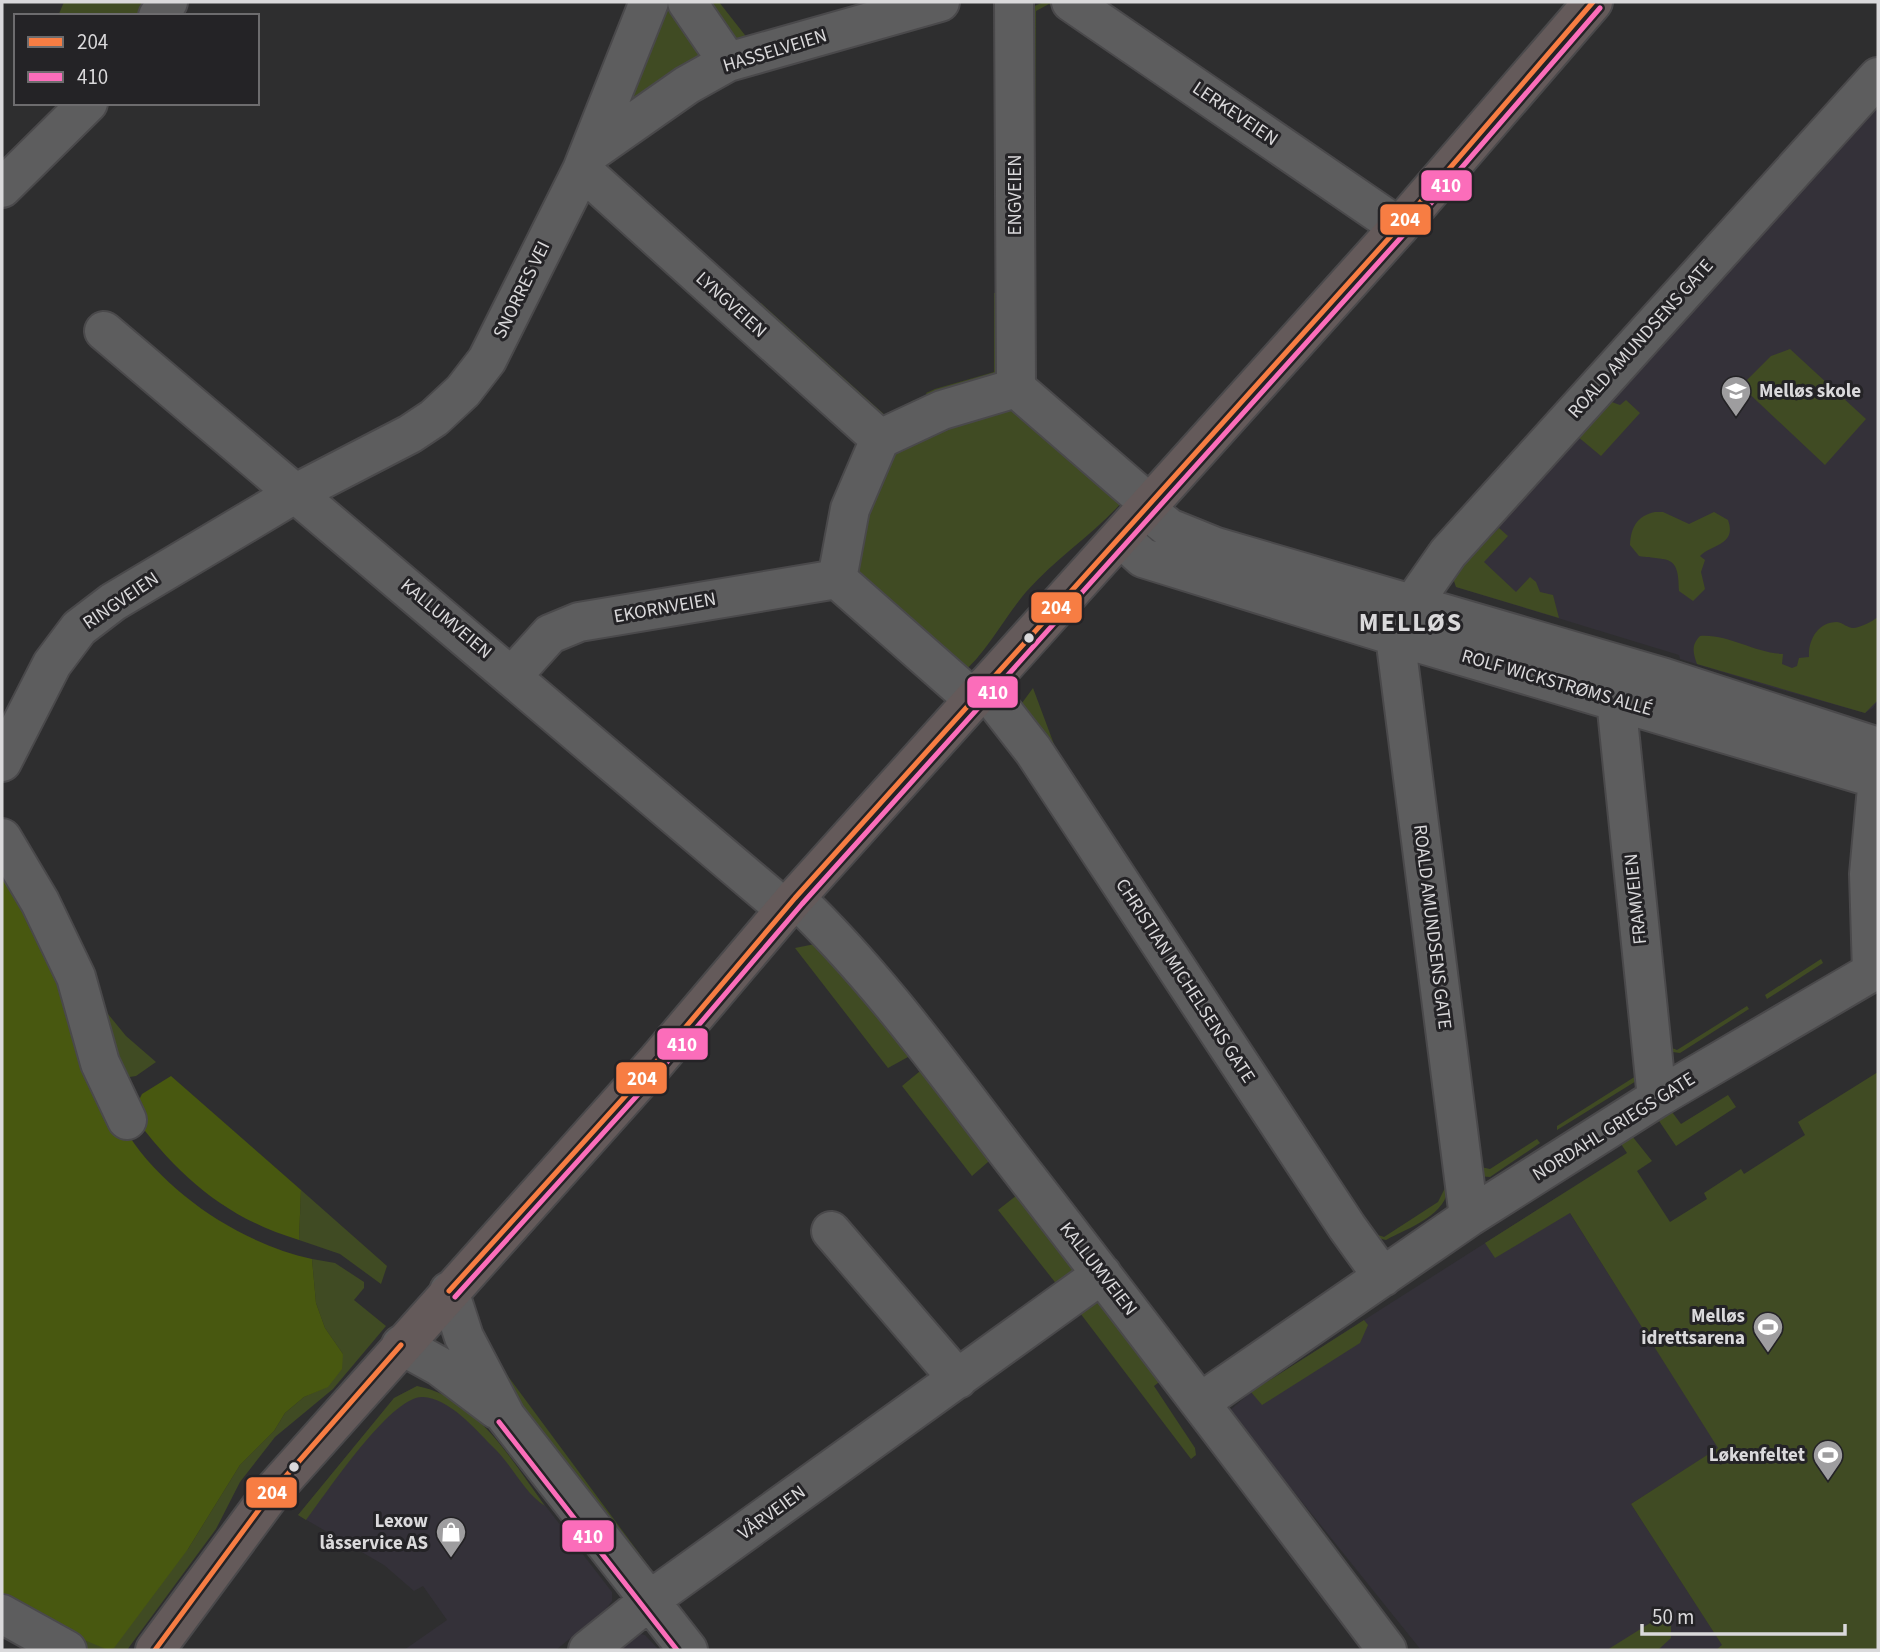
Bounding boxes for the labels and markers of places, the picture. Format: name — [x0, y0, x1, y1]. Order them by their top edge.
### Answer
school or university icon: Melløs skole — [1719, 374, 1753, 418]
place label: Melløs skole — [1759, 378, 1861, 405]
unlabelled marker — [1022, 631, 1036, 645]
place label: Melløs idrettsarena — [1641, 1303, 1745, 1352]
sports icon: Melløs idrettsarena — [1751, 1310, 1785, 1354]
sports icon: Løkenfeltet — [1811, 1438, 1845, 1482]
place label: Løkenfeltet — [1709, 1442, 1805, 1469]
unlabelled marker — [287, 1460, 301, 1474]
place label: Lexow låsservice AS — [320, 1508, 428, 1557]
shop icon: Lexow låsservice AS — [434, 1515, 468, 1559]

